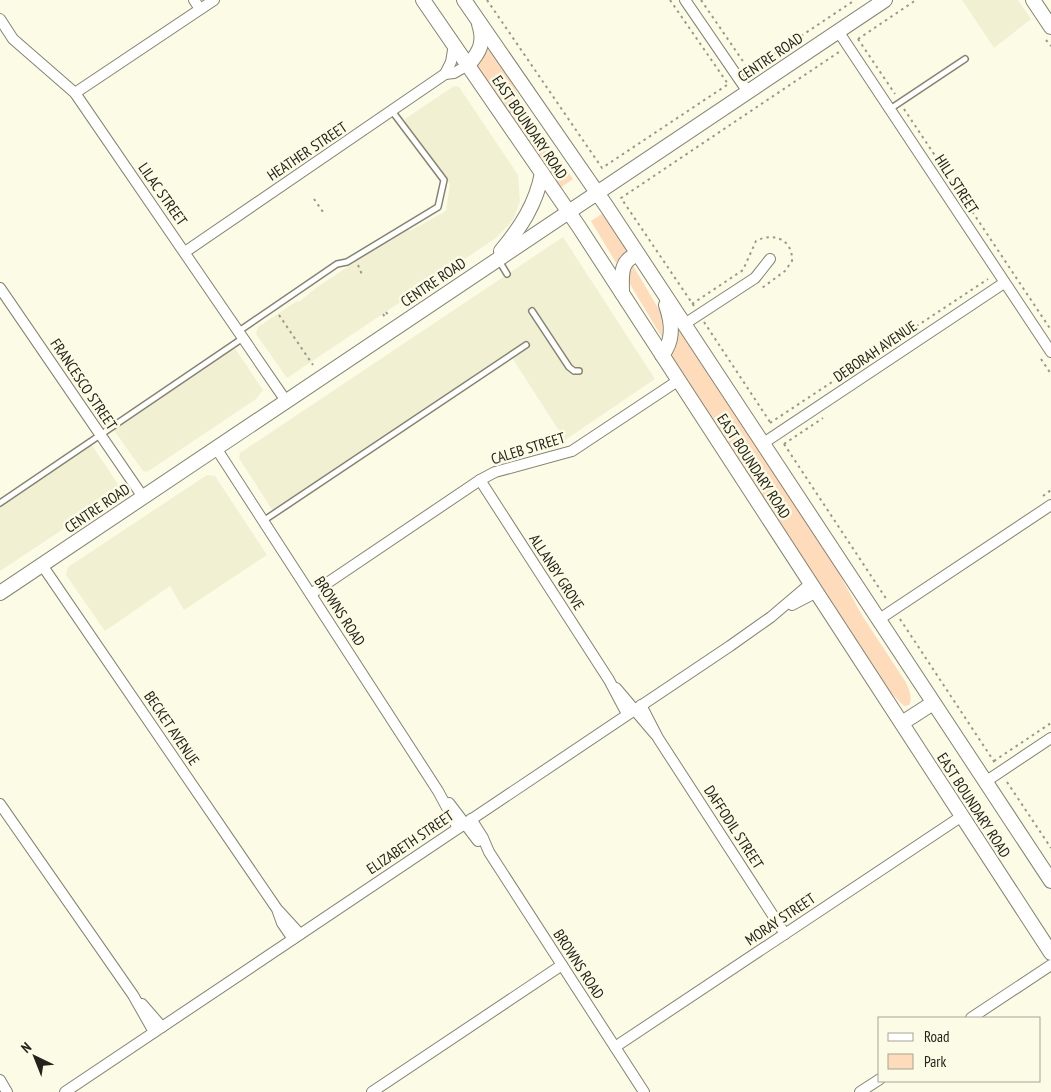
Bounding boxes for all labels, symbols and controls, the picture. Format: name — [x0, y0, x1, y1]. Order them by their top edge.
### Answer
street label: CENTRE ROAD — [734, 28, 806, 86]
street label: EAST BOUNDARY ROAD — [488, 71, 572, 183]
street label: HEATHER STREET — [263, 117, 351, 185]
street label: HILL STREET — [931, 151, 983, 217]
street label: LILAC STREET — [134, 159, 192, 229]
street label: CENTRE ROAD — [397, 253, 469, 311]
street label: DEBORAH AVENUE — [830, 316, 920, 386]
street label: FRANCESCO STREET — [47, 335, 122, 433]
street label: EAST BOUNDARY ROAD — [713, 410, 795, 522]
street label: CALEB STREET — [489, 428, 568, 468]
street label: CENTRE ROAD — [61, 479, 133, 537]
street label: ALLANBY GROVE — [525, 530, 589, 614]
street label: BROWNS ROAD — [310, 573, 370, 650]
street label: BECKET AVENUE — [140, 687, 204, 769]
street label: EAST BOUNDARY ROAD — [933, 749, 1015, 861]
street label: DAFFODIL STREET — [700, 782, 768, 872]
street label: ELIZABETH STREET — [363, 806, 457, 878]
street label: MORAY STREET — [741, 888, 819, 949]
street label: BROWNS ROAD — [549, 926, 609, 1003]
legend — [878, 1017, 1041, 1082]
text: Road — [924, 1027, 950, 1046]
north arrow — [10, 1032, 60, 1082]
text: N — [17, 1038, 35, 1057]
text: Park — [924, 1052, 946, 1071]

